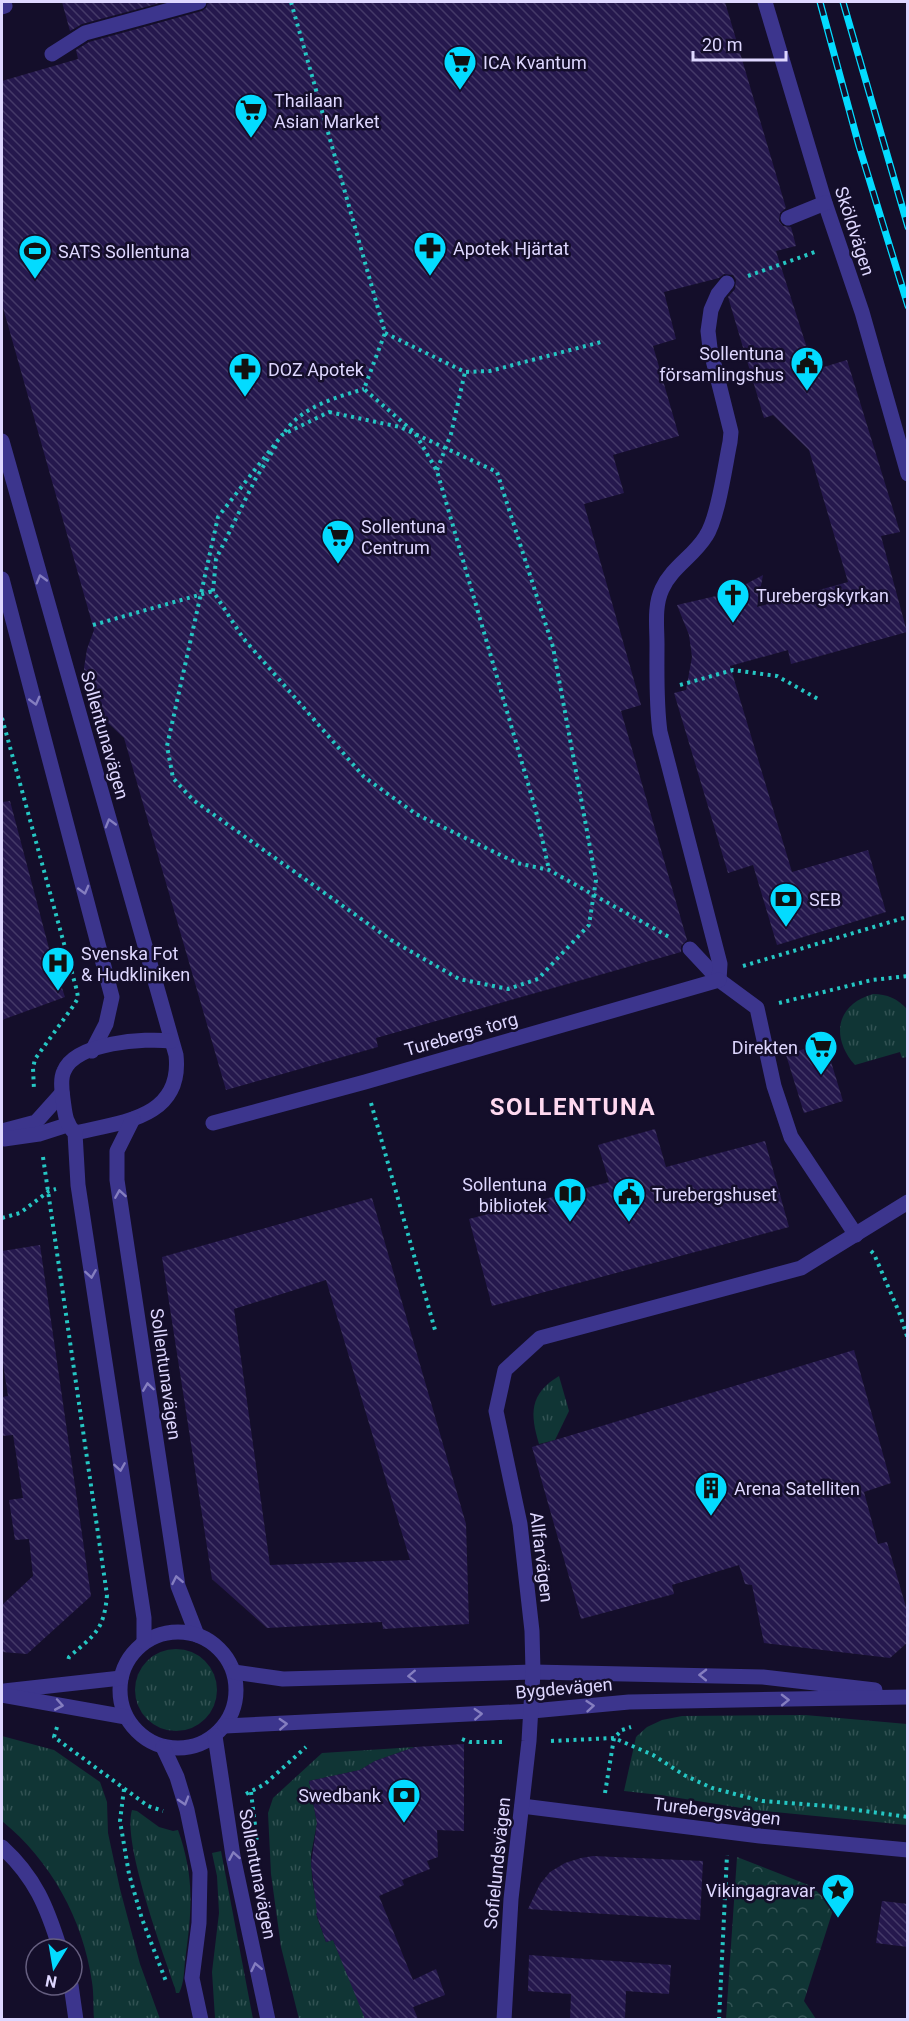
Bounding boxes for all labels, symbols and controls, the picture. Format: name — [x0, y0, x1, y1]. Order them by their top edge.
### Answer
scale bar — [693, 24, 786, 62]
text: 20 m — [702, 34, 742, 55]
supermarket icon: ICA Kvantum — [442, 44, 478, 91]
place label: ICA Kvantum — [483, 52, 587, 73]
place label: Thailaan Asian Market — [274, 90, 380, 132]
supermarket icon: Thailaan Asian Market — [233, 92, 269, 139]
street label: Sköldvägen — [831, 184, 879, 278]
pharmacy icon: Apotek Hjärtat — [412, 230, 448, 277]
sports icon: SATS Sollentuna — [17, 233, 53, 280]
place label: Apotek Hjärtat — [453, 238, 569, 259]
place label: SATS Sollentuna — [58, 241, 190, 262]
place label: Sollentuna församlingshus — [659, 343, 784, 385]
public building icon: Sollentuna församlingshus — [789, 345, 825, 392]
pharmacy icon: DOZ Apotek — [227, 351, 263, 398]
place label: DOZ Apotek — [268, 359, 365, 380]
place label: Sollentuna Centrum — [361, 516, 446, 558]
supermarket icon: Sollentuna Centrum — [320, 518, 356, 565]
one-way arrow — [35, 574, 48, 584]
church icon: Turebergskyrkan — [715, 577, 751, 624]
place label: Turebergskyrkan — [756, 585, 889, 606]
street label: Sollentunavägen — [77, 668, 133, 802]
one-way arrow — [27, 696, 40, 706]
one-way arrow — [105, 818, 117, 828]
bank icon: SEB — [768, 881, 804, 928]
one-way arrow — [77, 885, 90, 895]
place label: SEB — [809, 889, 841, 910]
place label: Svenska Fot & Hudkliniken — [81, 943, 190, 985]
hospital icon: Svenska Fot & Hudkliniken — [40, 945, 76, 992]
street label: Turebergs torg — [402, 1008, 520, 1060]
supermarket icon: Direkten — [803, 1029, 839, 1076]
place label: Direkten — [732, 1037, 798, 1058]
district label: SOLLENTUNA — [490, 1093, 656, 1121]
place label: Sollentuna bibliotek — [462, 1174, 548, 1216]
library icon: Sollentuna bibliotek — [552, 1176, 588, 1223]
public building icon: Turebergshuset — [611, 1176, 647, 1223]
place label: Turebergshuset — [652, 1184, 777, 1205]
one-way arrow — [114, 1190, 126, 1199]
one-way arrow — [85, 1270, 97, 1279]
street label: Sollentunavägen — [146, 1307, 186, 1441]
one-way arrow — [143, 1383, 155, 1392]
one-way arrow — [114, 1462, 126, 1472]
building icon: Arena Satelliten — [693, 1470, 729, 1517]
place label: Arena Satelliten — [734, 1478, 860, 1499]
street label: Allfarvägen — [526, 1511, 558, 1603]
one-way arrow — [172, 1575, 185, 1585]
one-way arrow — [407, 1669, 416, 1682]
one-way arrow — [699, 1669, 708, 1681]
street label: Bygdevägen — [515, 1673, 613, 1703]
one-way arrow — [781, 1693, 790, 1706]
one-way arrow — [54, 1699, 64, 1711]
one-way arrow — [586, 1699, 595, 1712]
one-way arrow — [473, 1708, 482, 1721]
one-way arrow — [278, 1717, 287, 1730]
bank icon: Swedbank — [386, 1777, 422, 1824]
place label: Swedbank — [298, 1785, 382, 1806]
street label: Turebergsvägen — [652, 1793, 782, 1829]
one-way arrow — [177, 1795, 189, 1806]
street label: Sofielundsvägen — [480, 1796, 514, 1930]
street label: Sollentunavägen — [235, 1807, 281, 1941]
one-way arrow — [228, 1852, 241, 1862]
place icon: Vikingagravar — [820, 1872, 856, 1919]
place label: Vikingagravar — [706, 1880, 815, 1901]
north arrow — [24, 1937, 84, 1997]
one-way arrow — [251, 1962, 264, 1972]
text: N — [44, 1971, 59, 1992]

